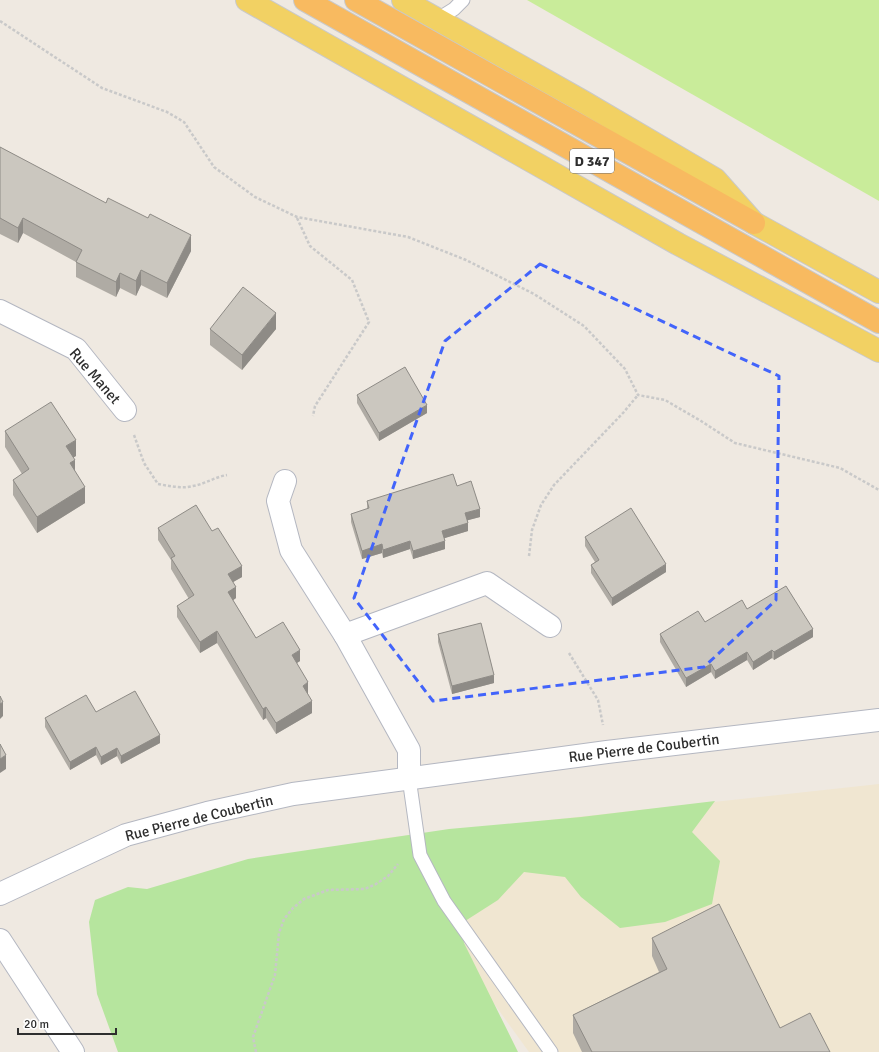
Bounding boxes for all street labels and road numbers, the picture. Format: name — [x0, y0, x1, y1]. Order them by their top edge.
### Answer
road number: D 347 — [570, 149, 614, 173]
street label: Rue Manet — [66, 344, 124, 408]
street label: Rue Pierre de Coubertin — [568, 730, 720, 766]
street label: Rue Pierre de Coubertin — [123, 791, 275, 845]

